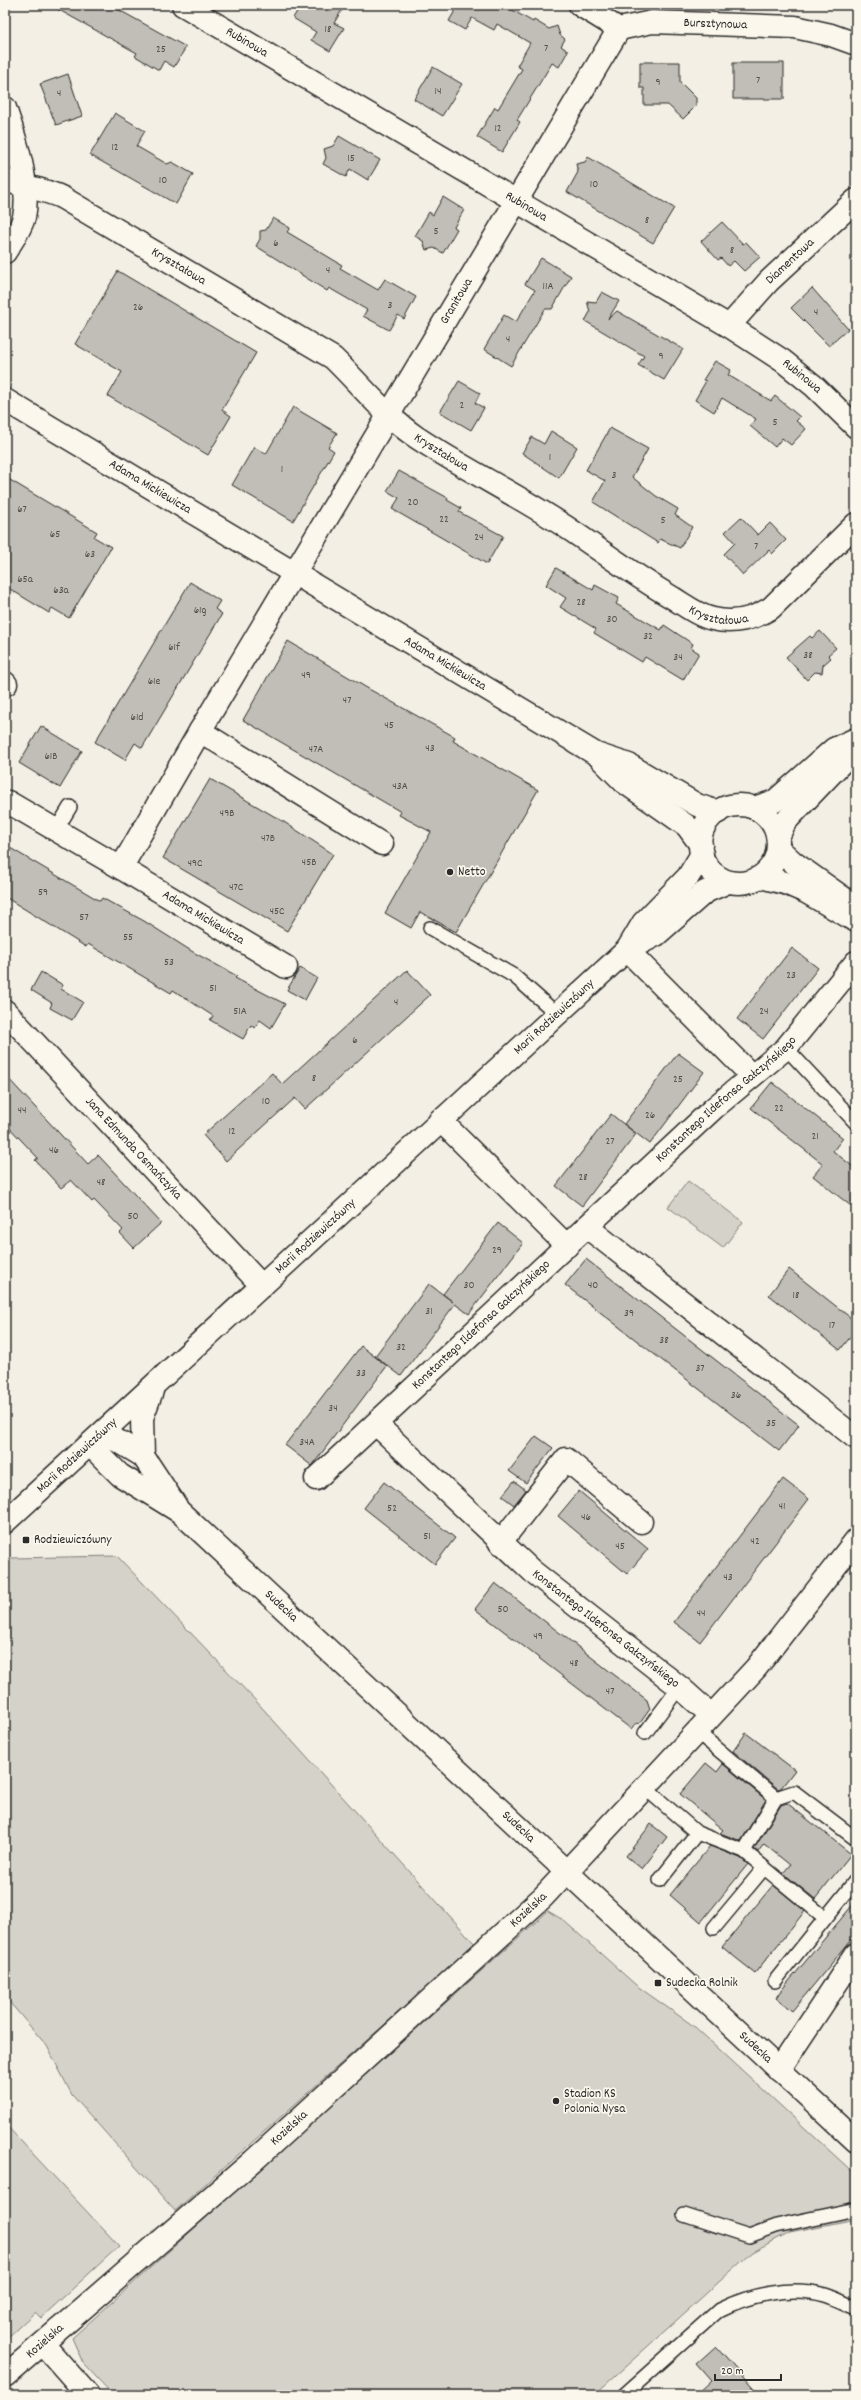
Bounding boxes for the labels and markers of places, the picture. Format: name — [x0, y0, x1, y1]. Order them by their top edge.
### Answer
place label: Netto — [458, 863, 486, 882]
marker: Netto — [445, 867, 455, 877]
place label: Rodziewiczówny — [34, 1531, 112, 1550]
marker: Rodziewiczówny — [21, 1535, 31, 1545]
place label: Sudecka Rolnik — [666, 1974, 738, 1993]
marker: Sudecka Rolnik — [653, 1978, 663, 1988]
place label: Stadion KS Polonia Nysa — [564, 2085, 626, 2119]
marker: Stadion KS Polonia Nysa — [551, 2096, 561, 2106]

